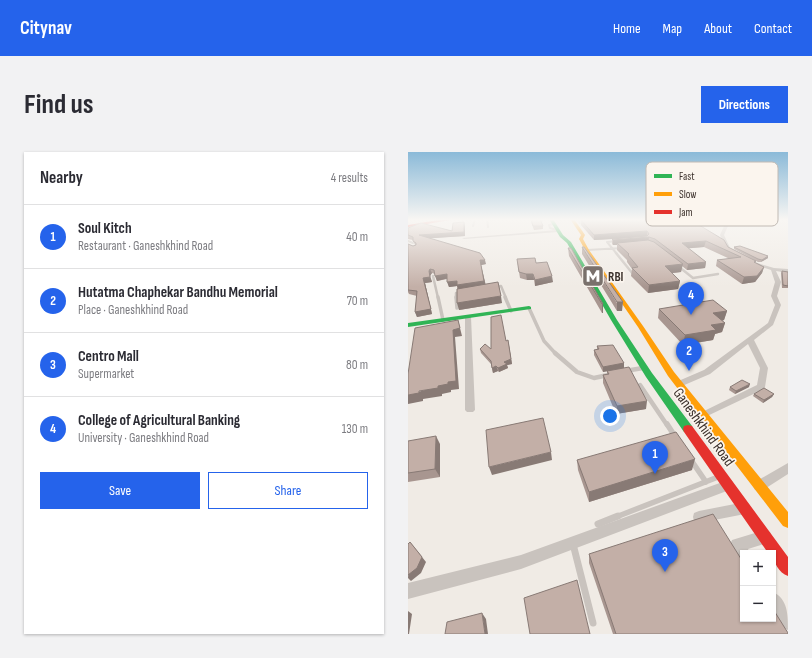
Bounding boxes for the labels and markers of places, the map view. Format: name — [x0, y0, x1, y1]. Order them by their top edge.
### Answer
metro station icon: RBI — [580, 263, 606, 289]
place label: RBI — [608, 269, 624, 285]
pin: 4 — [678, 282, 704, 315]
pin: 2 — [676, 338, 702, 371]
pin: 1 — [642, 441, 668, 474]
pin: 3 — [652, 539, 678, 572]

